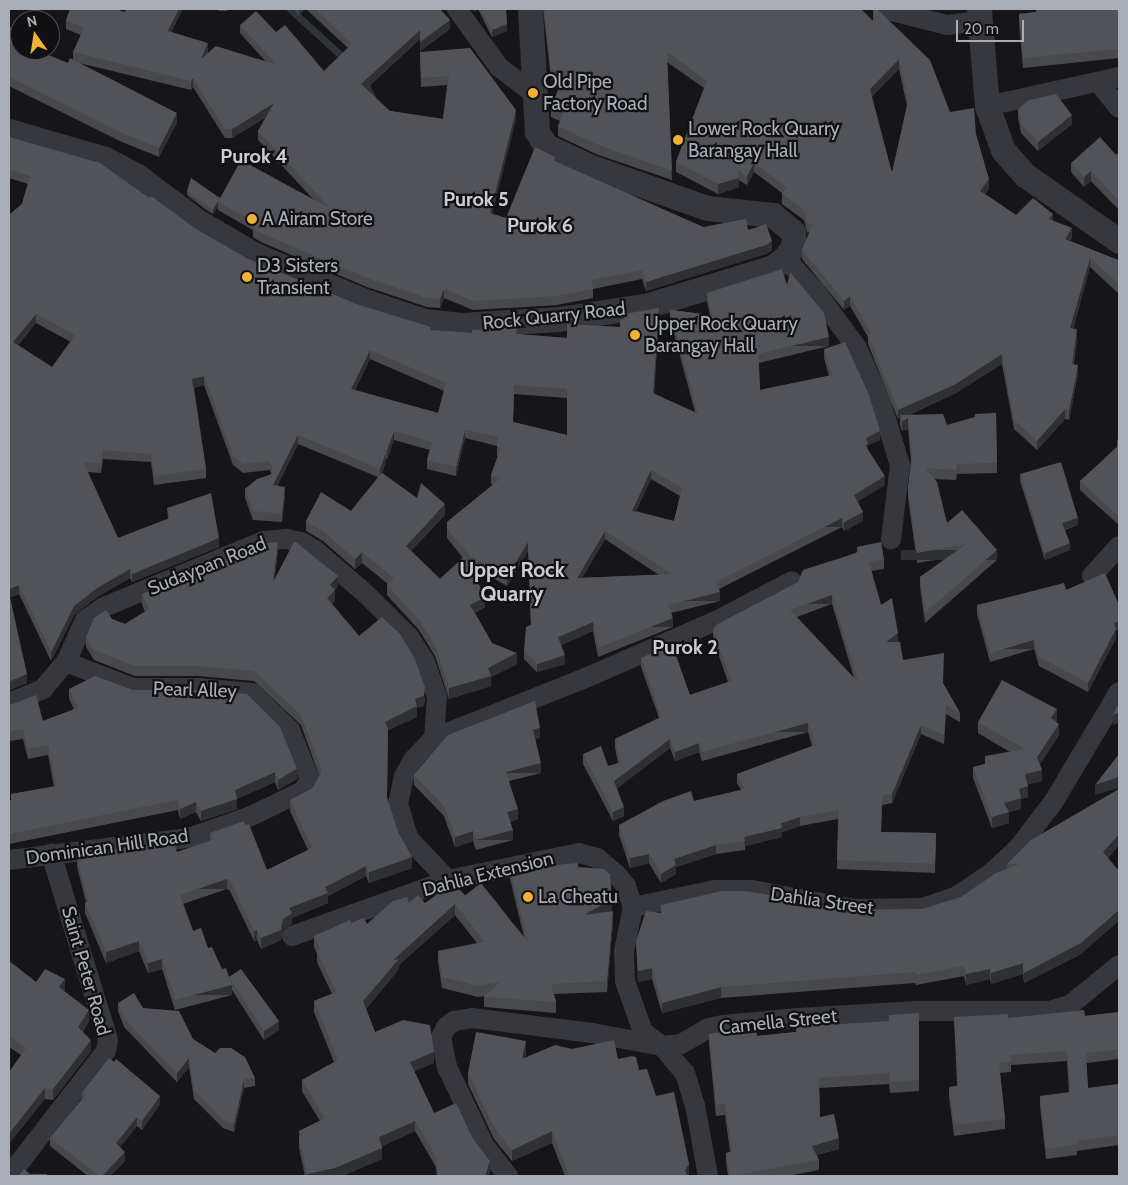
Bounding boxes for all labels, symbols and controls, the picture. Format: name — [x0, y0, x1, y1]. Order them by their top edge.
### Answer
north arrow — [10, 10, 60, 60]
scale bar — [958, 10, 1026, 42]
text: N — [25, 11, 39, 31]
text: 20 m — [964, 20, 999, 38]
place label: Old Pipe Factory Road — [543, 71, 647, 115]
marker: Old Pipe Factory Road — [527, 87, 539, 99]
place label: Lower Rock Quarry Barangay Hall — [688, 118, 840, 162]
marker: Lower Rock Quarry Barangay Hall — [672, 134, 684, 146]
district label: Purok 4 — [220, 144, 288, 168]
district label: Purok 5 — [443, 187, 509, 211]
place label: A Airam Store — [262, 208, 373, 230]
marker: A Airam Store — [246, 213, 258, 225]
district label: Purok 6 — [507, 213, 573, 237]
place label: D3 Sisters Transient — [257, 255, 338, 299]
marker: D3 Sisters Transient — [241, 271, 253, 283]
street label: Rock Quarry Road — [481, 297, 627, 335]
place label: Upper Rock Quarry Barangay Hall — [645, 313, 798, 357]
marker: Upper Rock Quarry Barangay Hall — [629, 329, 641, 341]
street label: Sudaypan Road — [144, 532, 270, 600]
district label: Upper Rock Quarry — [459, 557, 565, 607]
district label: Purok 2 — [652, 635, 718, 659]
street label: Pearl Alley — [153, 677, 237, 703]
street label: Dominican Hill Road — [24, 824, 190, 870]
street label: Dahlia Extension — [420, 847, 556, 901]
street label: Dahlia Street — [769, 882, 875, 920]
place label: La Cheatu — [538, 886, 618, 908]
marker: La Cheatu — [522, 891, 534, 903]
street label: Saint Peter Road — [57, 904, 115, 1038]
street label: Camella Street — [718, 1004, 838, 1040]

